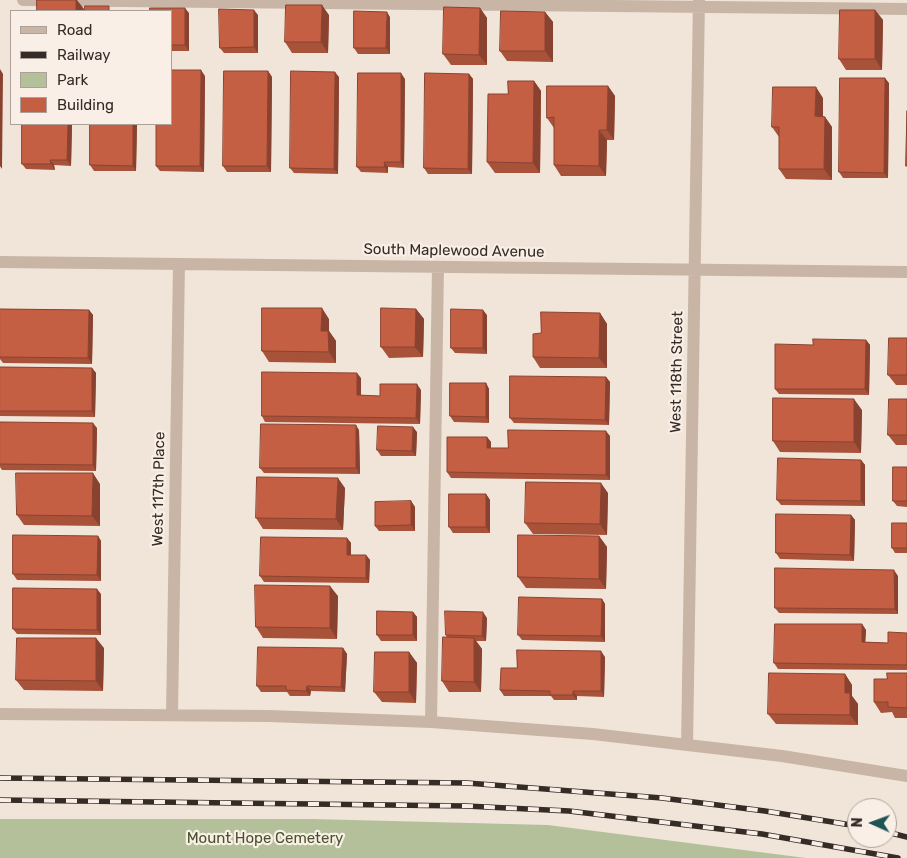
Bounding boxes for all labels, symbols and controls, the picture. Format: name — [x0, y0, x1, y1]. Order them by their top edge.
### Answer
legend — [10, 10, 172, 125]
text: Road — [57, 21, 93, 39]
text: Railway — [57, 46, 111, 64]
text: Park — [57, 71, 88, 89]
text: Building — [57, 96, 114, 114]
street label: South Maplewood Avenue — [363, 240, 545, 262]
street label: West 118th Street — [667, 311, 687, 433]
street label: West 117th Place — [149, 431, 169, 547]
north arrow — [847, 798, 897, 848]
text: N — [849, 817, 866, 828]
park label: Mount Hope Cemetery — [187, 830, 343, 848]

